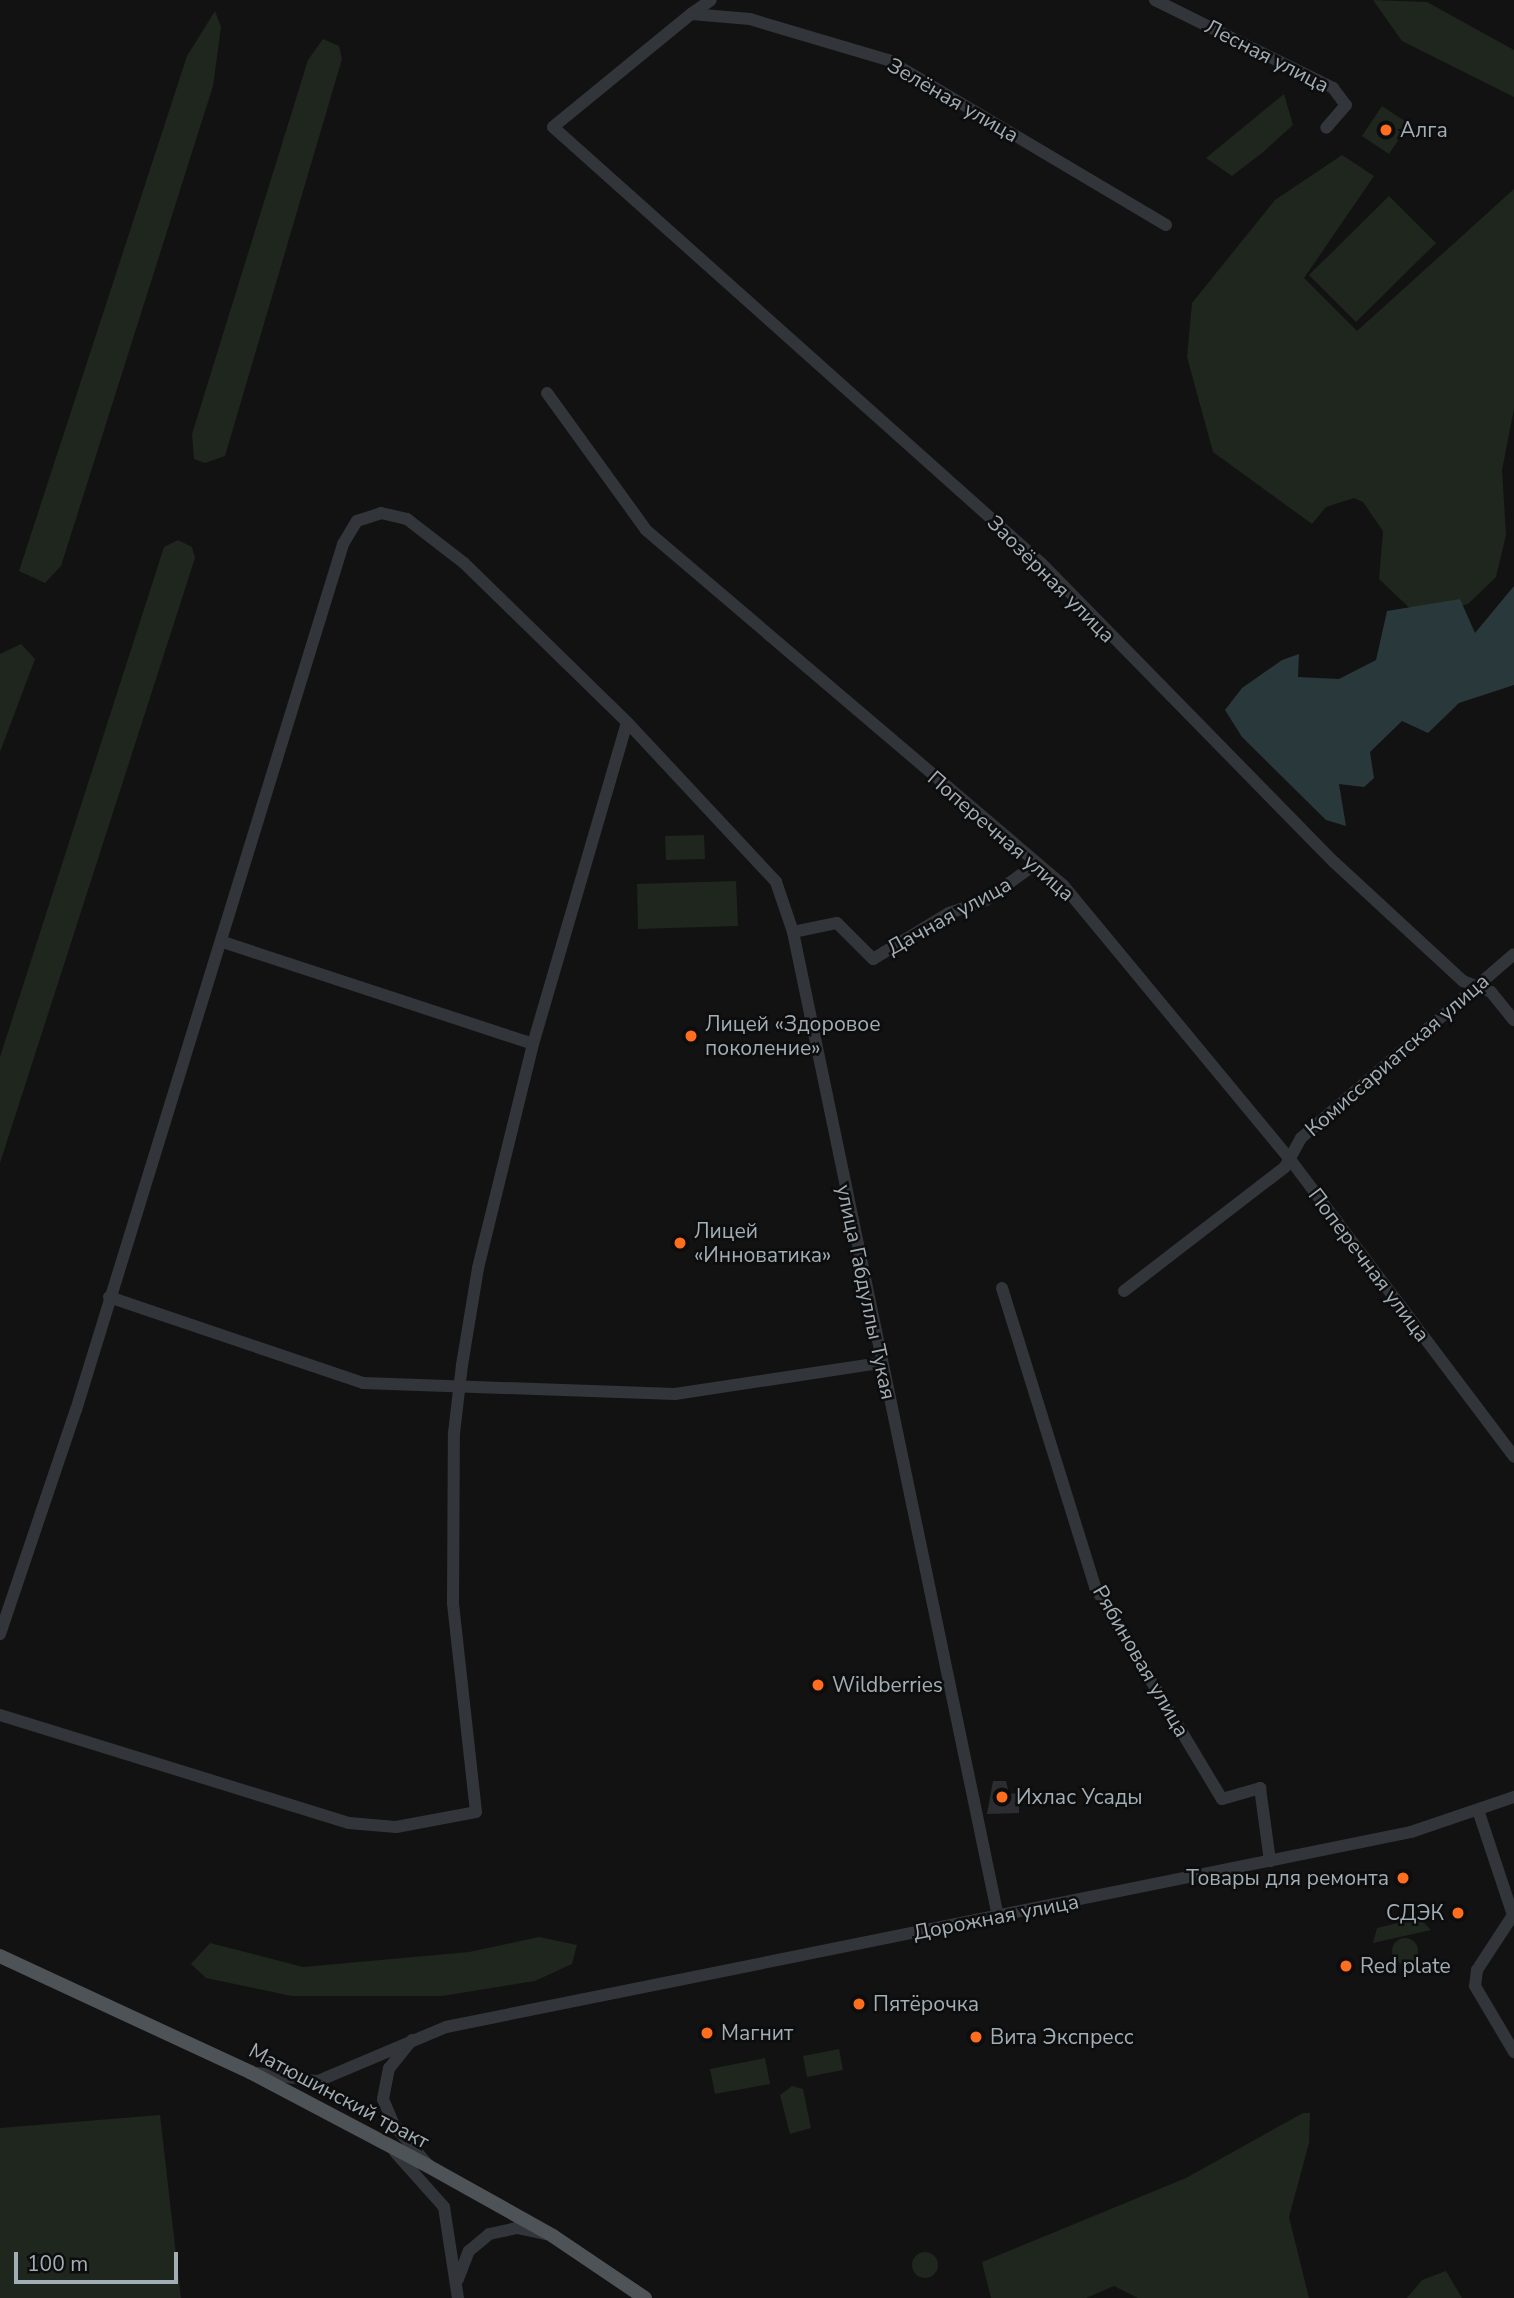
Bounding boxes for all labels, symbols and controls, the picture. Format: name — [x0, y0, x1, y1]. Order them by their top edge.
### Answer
street label: Лесная улица — [1201, 14, 1333, 98]
street label: Зелёная улица — [883, 52, 1023, 148]
place label: Алга — [1400, 117, 1448, 143]
marker: Алга — [1378, 122, 1394, 138]
street label: Заозёрная улица — [982, 510, 1120, 648]
street label: Поперечная улица — [923, 766, 1079, 906]
street label: Дачная улица — [882, 871, 1016, 961]
street label: Комиссариатская улица — [1300, 968, 1494, 1142]
place label: Лицей «Здоровое поколение» — [705, 1011, 881, 1061]
marker: Лицей «Здоровое поколение» — [683, 1028, 699, 1044]
street label: улица Габдуллы Тукая — [831, 1182, 901, 1402]
street label: Поперечная улица — [1303, 1183, 1435, 1347]
place label: Лицей «Инноватика» — [694, 1218, 831, 1268]
marker: Лицей «Инноватика» — [672, 1235, 688, 1251]
street label: Рябиновая улица — [1087, 1581, 1195, 1741]
place label: Wildberries — [832, 1672, 943, 1698]
marker: Wildberries — [810, 1677, 826, 1693]
place label: Ихлас Усады — [1016, 1784, 1143, 1810]
marker: Ихлас Усады — [994, 1789, 1010, 1805]
place label: Товары для ремонта — [1186, 1865, 1389, 1891]
marker: Товары для ремонта — [1395, 1870, 1411, 1886]
street label: Дорожная улица — [911, 1889, 1081, 1945]
place label: СДЭК — [1386, 1900, 1444, 1926]
marker: СДЭК — [1450, 1905, 1466, 1921]
place label: Red plate — [1360, 1953, 1451, 1979]
marker: Red plate — [1338, 1958, 1354, 1974]
place label: Пятёрочка — [873, 1991, 979, 2017]
marker: Пятёрочка — [851, 1996, 867, 2012]
place label: Магнит — [721, 2020, 793, 2046]
place label: Вита Экспресс — [990, 2024, 1134, 2050]
marker: Магнит — [699, 2025, 715, 2041]
marker: Вита Экспресс — [968, 2029, 984, 2045]
street label: Матюшинский тракт — [245, 2038, 433, 2154]
scale bar — [18, 2238, 182, 2282]
text: 100 m — [27, 2250, 88, 2278]

